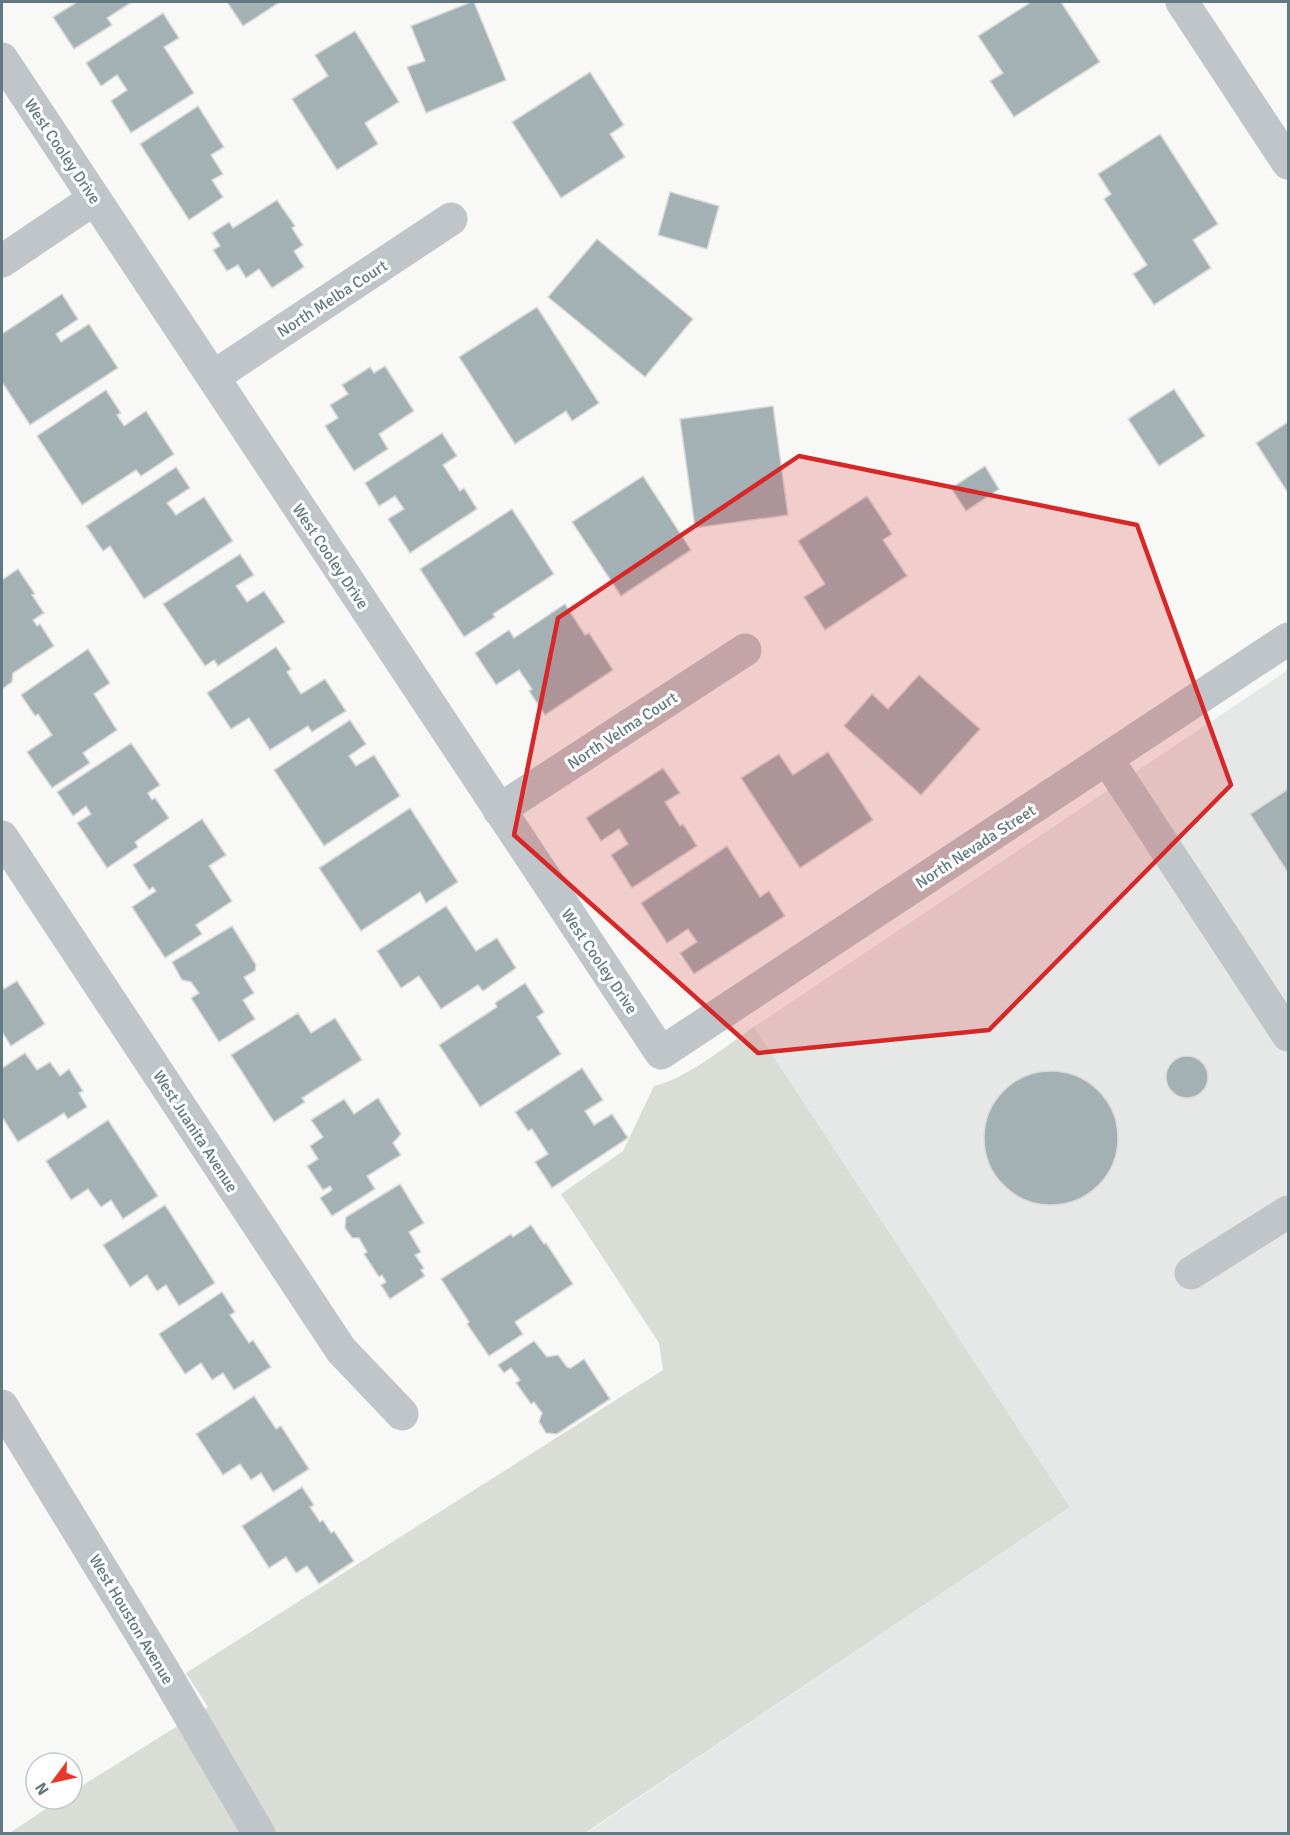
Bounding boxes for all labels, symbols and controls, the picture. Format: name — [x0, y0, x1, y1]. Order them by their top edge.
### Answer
street label: West Cooley Drive — [20, 95, 105, 208]
street label: North Melba Court — [274, 256, 392, 342]
street label: West Cooley Drive — [288, 500, 373, 613]
street label: North Velma Court — [564, 688, 682, 774]
street label: North Nevada Street — [912, 800, 1040, 893]
street label: West Cooley Drive — [557, 905, 642, 1018]
street label: West Juanita Avenue — [148, 1067, 242, 1196]
street label: West Houston Avenue — [84, 1551, 178, 1688]
north arrow — [24, 1751, 84, 1811]
text: N — [31, 1779, 54, 1799]

